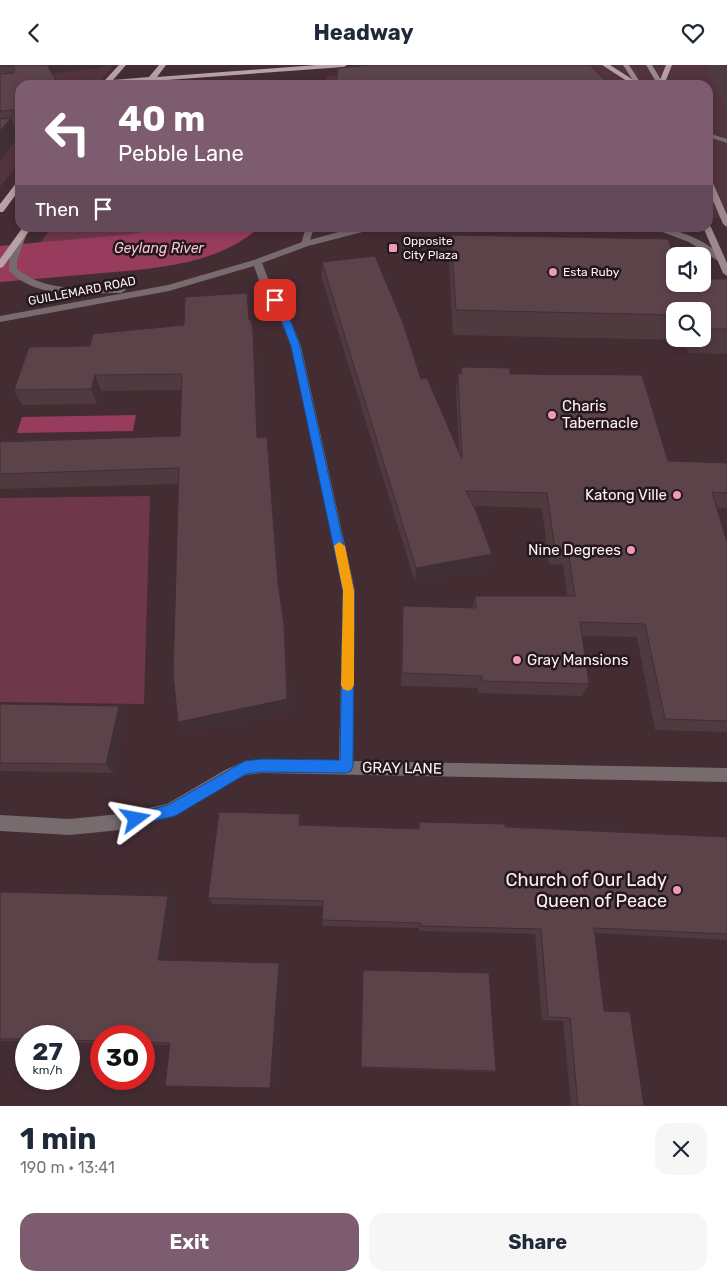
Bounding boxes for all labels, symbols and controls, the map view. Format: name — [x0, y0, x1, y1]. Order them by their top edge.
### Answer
icon: back — [20, 19, 48, 47]
text: Headway — [313, 19, 414, 46]
icon: heart — [679, 19, 707, 47]
text: 40 m — [118, 98, 205, 140]
icon: left — [35, 100, 100, 165]
text: Pebble Lane — [118, 140, 244, 167]
icon: arrive — [89, 195, 117, 223]
text: Then — [35, 198, 79, 221]
place label: Opposite City Plaza — [403, 234, 458, 262]
water label: Geylang River — [114, 240, 205, 257]
marker: Opposite City Plaza — [387, 242, 399, 254]
map controls — [666, 247, 711, 347]
button: sound — [666, 247, 711, 292]
place label: Esta Ruby — [563, 265, 620, 279]
marker: Esta Ruby — [547, 266, 559, 278]
street label: GUILLEMARD ROAD — [27, 274, 137, 308]
pin — [254, 279, 296, 321]
icon: arrive — [261, 286, 289, 314]
button: search — [666, 302, 711, 347]
place label: Charis Tabernacle — [562, 397, 638, 432]
marker: Charis Tabernacle — [546, 409, 558, 421]
place label: Katong Ville — [585, 486, 667, 504]
marker: Katong Ville — [671, 489, 683, 501]
place label: Nine Degrees — [528, 541, 621, 559]
marker: Nine Degrees — [625, 544, 637, 556]
place label: Gray Mansions — [527, 651, 629, 669]
marker: Gray Mansions — [511, 654, 523, 666]
street label: GRAY LANE — [362, 758, 442, 778]
position arrow — [109, 792, 161, 844]
place label: Church of Our Lady Queen of Peace — [506, 869, 667, 912]
marker: Church of Our Lady Queen of Peace — [671, 884, 683, 896]
speed limit sign: 30 — [90, 1025, 155, 1090]
text: 27 — [32, 1037, 63, 1066]
text: km/h — [33, 1063, 62, 1077]
text: 1 min — [20, 1121, 97, 1157]
button: close — [655, 1123, 707, 1175]
text: 190 m · 13:41 — [20, 1158, 115, 1177]
button: Exit — [20, 1213, 359, 1271]
button: Share — [369, 1213, 707, 1271]

